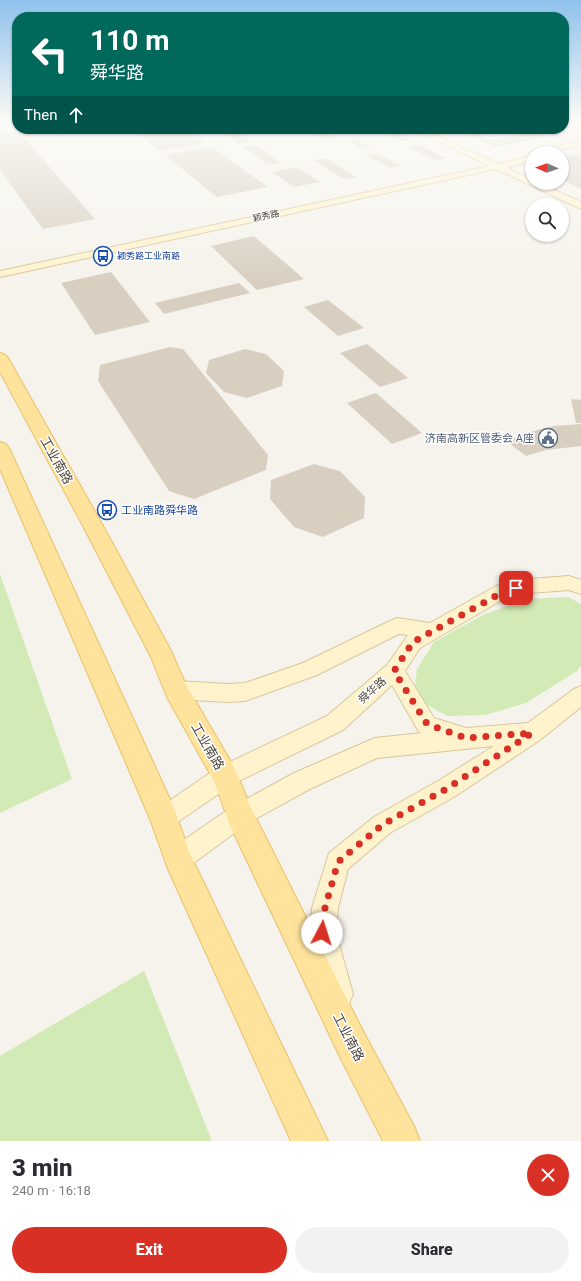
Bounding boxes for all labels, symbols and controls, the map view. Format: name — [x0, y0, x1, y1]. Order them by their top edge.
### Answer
text: 110 m — [90, 24, 169, 57]
icon: left — [24, 28, 76, 80]
text: 舜华路 — [90, 62, 144, 83]
icon: ahead — [65, 104, 87, 126]
text: Then — [24, 106, 57, 124]
north arrow — [525, 146, 569, 190]
map controls — [525, 146, 569, 242]
button: search — [525, 198, 569, 242]
street label: 颖秀路 — [252, 208, 280, 224]
bus stop icon: 颖秀路工业南路 — [92, 245, 114, 267]
place label: 颖秀路工业南路 — [117, 251, 180, 261]
public building icon: 济南高新区管委会 A座 — [537, 427, 559, 449]
place label: 济南高新区管委会 A座 — [425, 432, 534, 445]
street label: 工业南路 — [37, 434, 76, 487]
bus stop icon: 工业南路舜华路 — [96, 499, 118, 521]
place label: 工业南路舜华路 — [121, 504, 198, 517]
pin — [499, 571, 533, 605]
icon: arrive — [505, 577, 527, 599]
street label: 舜华路 — [356, 675, 389, 706]
street label: 工业南路 — [188, 720, 227, 773]
position arrow — [301, 912, 343, 954]
street label: 工业南路 — [330, 1011, 367, 1064]
text: 3 min — [12, 1154, 73, 1182]
button: close — [527, 1154, 569, 1196]
text: 240 m · 16:18 — [12, 1183, 91, 1198]
button: Exit — [12, 1227, 287, 1273]
button: Share — [295, 1227, 569, 1273]

